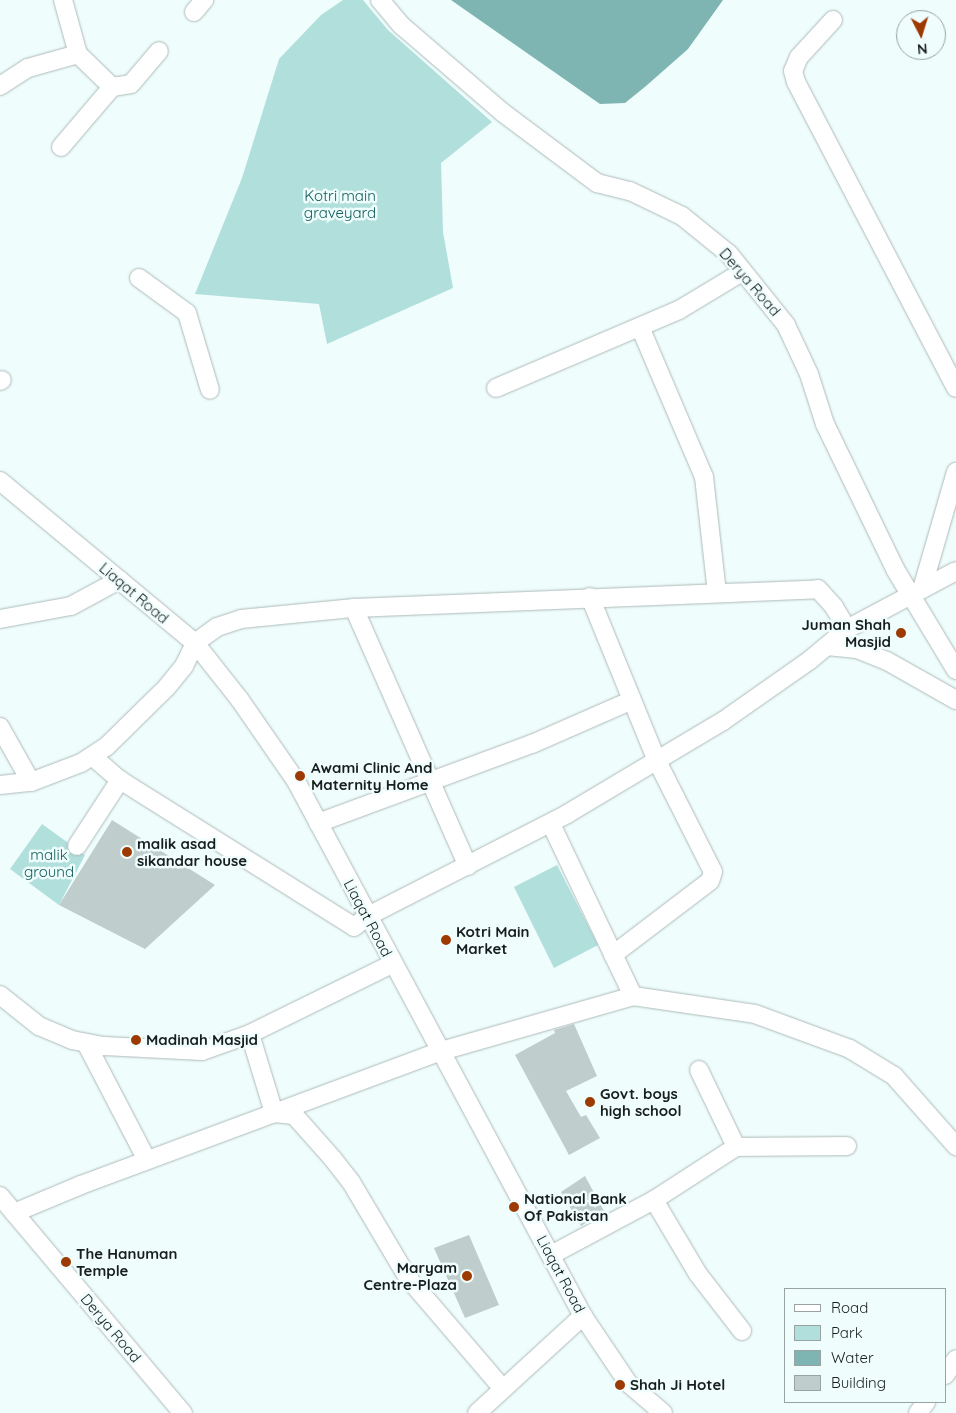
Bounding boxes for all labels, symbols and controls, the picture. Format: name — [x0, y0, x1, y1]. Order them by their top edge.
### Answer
north arrow — [896, 10, 946, 60]
text: N — [916, 40, 928, 58]
park label: Kotri main graveyard — [304, 186, 376, 221]
street label: Derya Road — [716, 244, 784, 320]
street label: Liaqat Road — [96, 559, 172, 627]
place label: Juman Shah Masjid — [802, 615, 891, 650]
marker: Juman Shah Masjid — [895, 627, 907, 639]
place label: Awami Clinic And Maternity Home — [311, 758, 432, 793]
marker: Awami Clinic And Maternity Home — [293, 769, 307, 783]
place label: malik asad sikandar house — [137, 834, 247, 869]
park label: malik ground — [24, 845, 74, 880]
marker: malik asad sikandar house — [121, 846, 133, 858]
street label: Liaqat Road — [340, 876, 396, 960]
place label: Kotri Main Market — [456, 922, 529, 957]
marker: Kotri Main Market — [440, 934, 452, 946]
place label: Madinah Masjid — [146, 1031, 258, 1049]
marker: Madinah Masjid — [130, 1034, 142, 1046]
place label: Govt. boys high school — [600, 1084, 681, 1119]
marker: Govt. boys high school — [584, 1096, 596, 1108]
place label: National Bank Of Pakistan — [524, 1189, 627, 1224]
marker: National Bank Of Pakistan — [508, 1201, 520, 1213]
street label: Liaqat Road — [533, 1232, 589, 1316]
place label: The Hanuman Temple — [76, 1244, 177, 1279]
marker: The Hanuman Temple — [60, 1256, 72, 1268]
place label: Maryam Centre-Plaza — [364, 1258, 457, 1293]
marker: Maryam Centre-Plaza — [461, 1270, 473, 1282]
legend — [784, 1288, 946, 1403]
street label: Derya Road — [77, 1290, 145, 1366]
text: Road — [831, 1298, 868, 1317]
text: Park — [831, 1323, 863, 1342]
text: Water — [831, 1348, 874, 1367]
text: Building — [831, 1373, 886, 1392]
place label: Shah Ji Hotel — [630, 1376, 725, 1394]
marker: Shah Ji Hotel — [614, 1379, 626, 1391]

